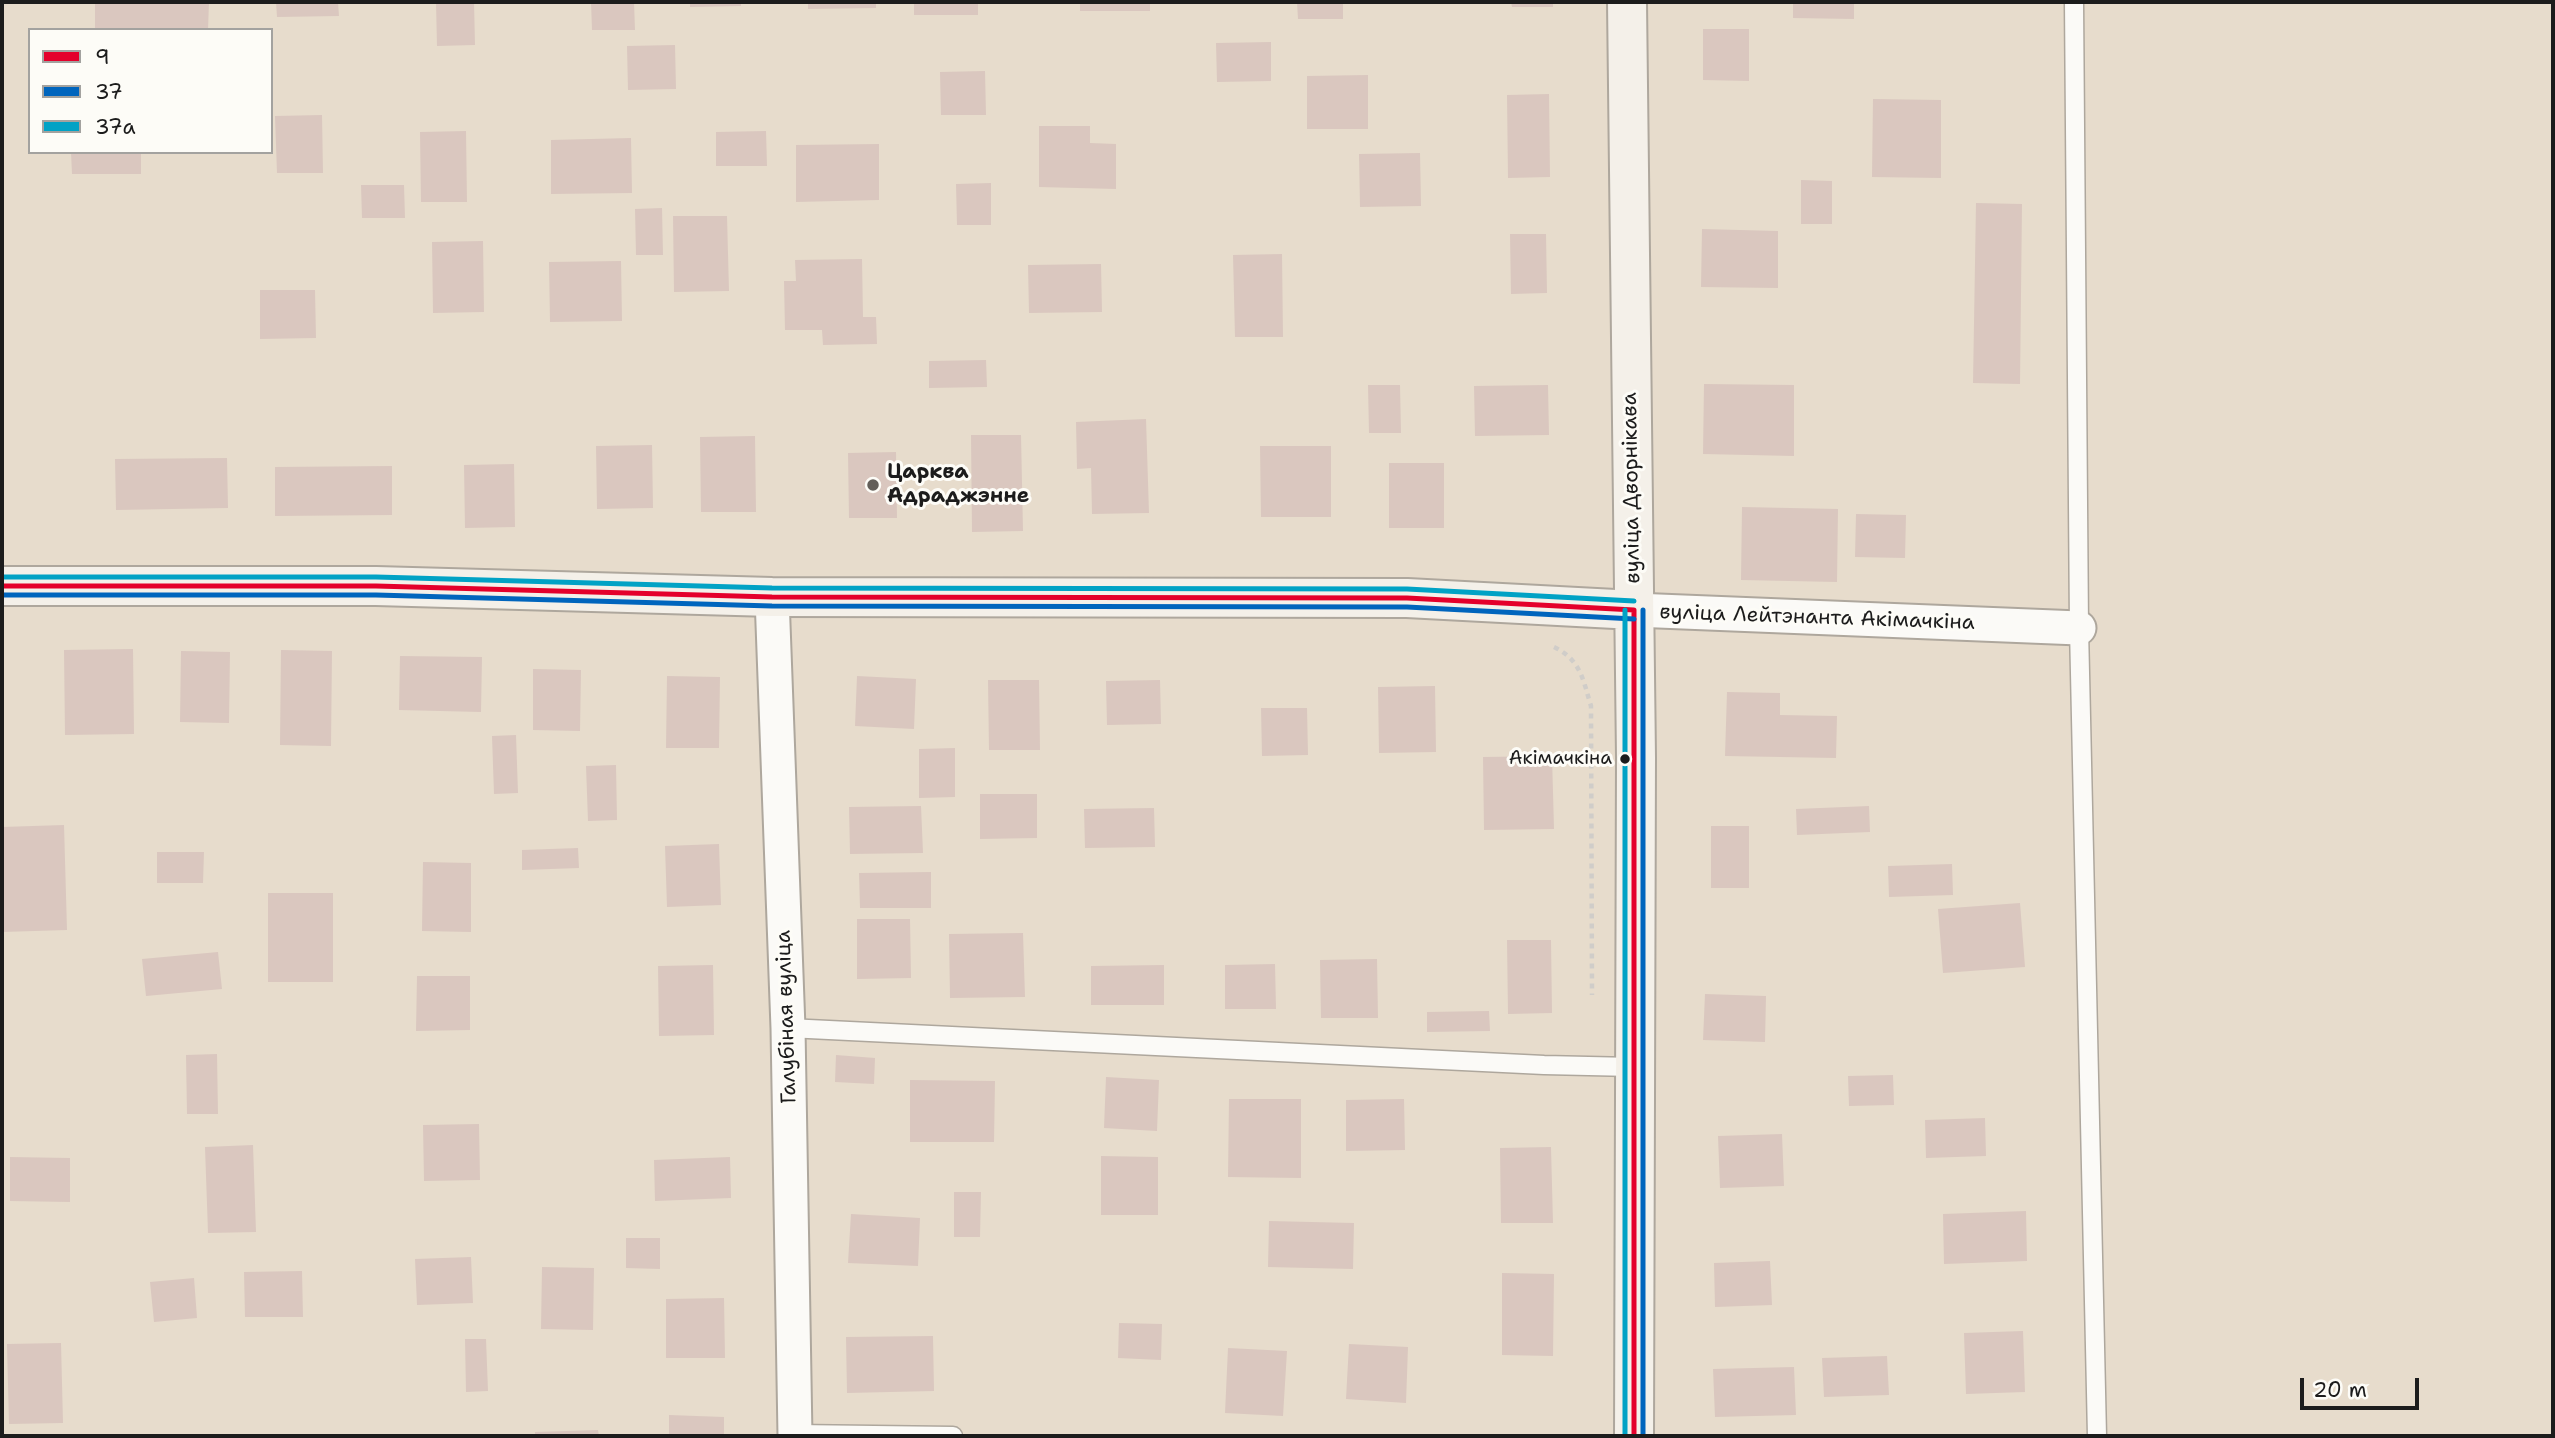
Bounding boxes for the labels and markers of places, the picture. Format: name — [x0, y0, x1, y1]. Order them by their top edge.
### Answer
place label: Царква Адраджэнне — [887, 460, 1029, 510]
marker: Царква Адраджэнне — [865, 477, 881, 493]
place label: Акімачкіна — [1509, 748, 1612, 770]
marker: Акімачкіна — [1618, 752, 1632, 766]

